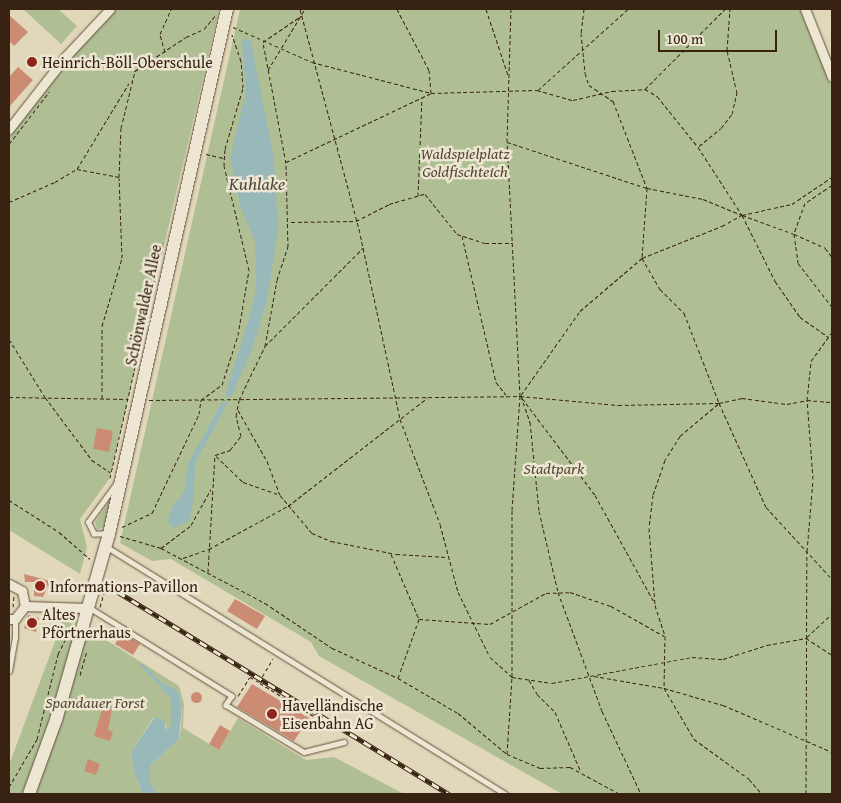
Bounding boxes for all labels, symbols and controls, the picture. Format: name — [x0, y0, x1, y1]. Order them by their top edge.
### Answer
scale bar — [661, 20, 780, 52]
text: 100 m — [666, 28, 703, 49]
place label: Heinrich-Böll-Oberschule — [42, 52, 213, 72]
marker: Heinrich-Böll-Oberschule — [26, 56, 38, 68]
park label: Waldspielplatz Goldfischteich — [420, 143, 510, 181]
water label: Kuhlake — [229, 173, 285, 195]
street label: Schönwalder Allee — [121, 242, 165, 368]
park label: Stadtpark — [524, 458, 584, 478]
place label: Informations-Pavillon — [50, 576, 198, 596]
marker: Informations-Pavillon — [34, 580, 46, 592]
place label: Altes Pförtnerhaus — [42, 604, 131, 642]
marker: Altes Pförtnerhaus — [26, 617, 38, 629]
park label: Spandauer Forst — [45, 692, 145, 712]
place label: Havelländische Eisenbahn AG — [282, 695, 383, 733]
marker: Havelländische Eisenbahn AG — [266, 708, 278, 720]

